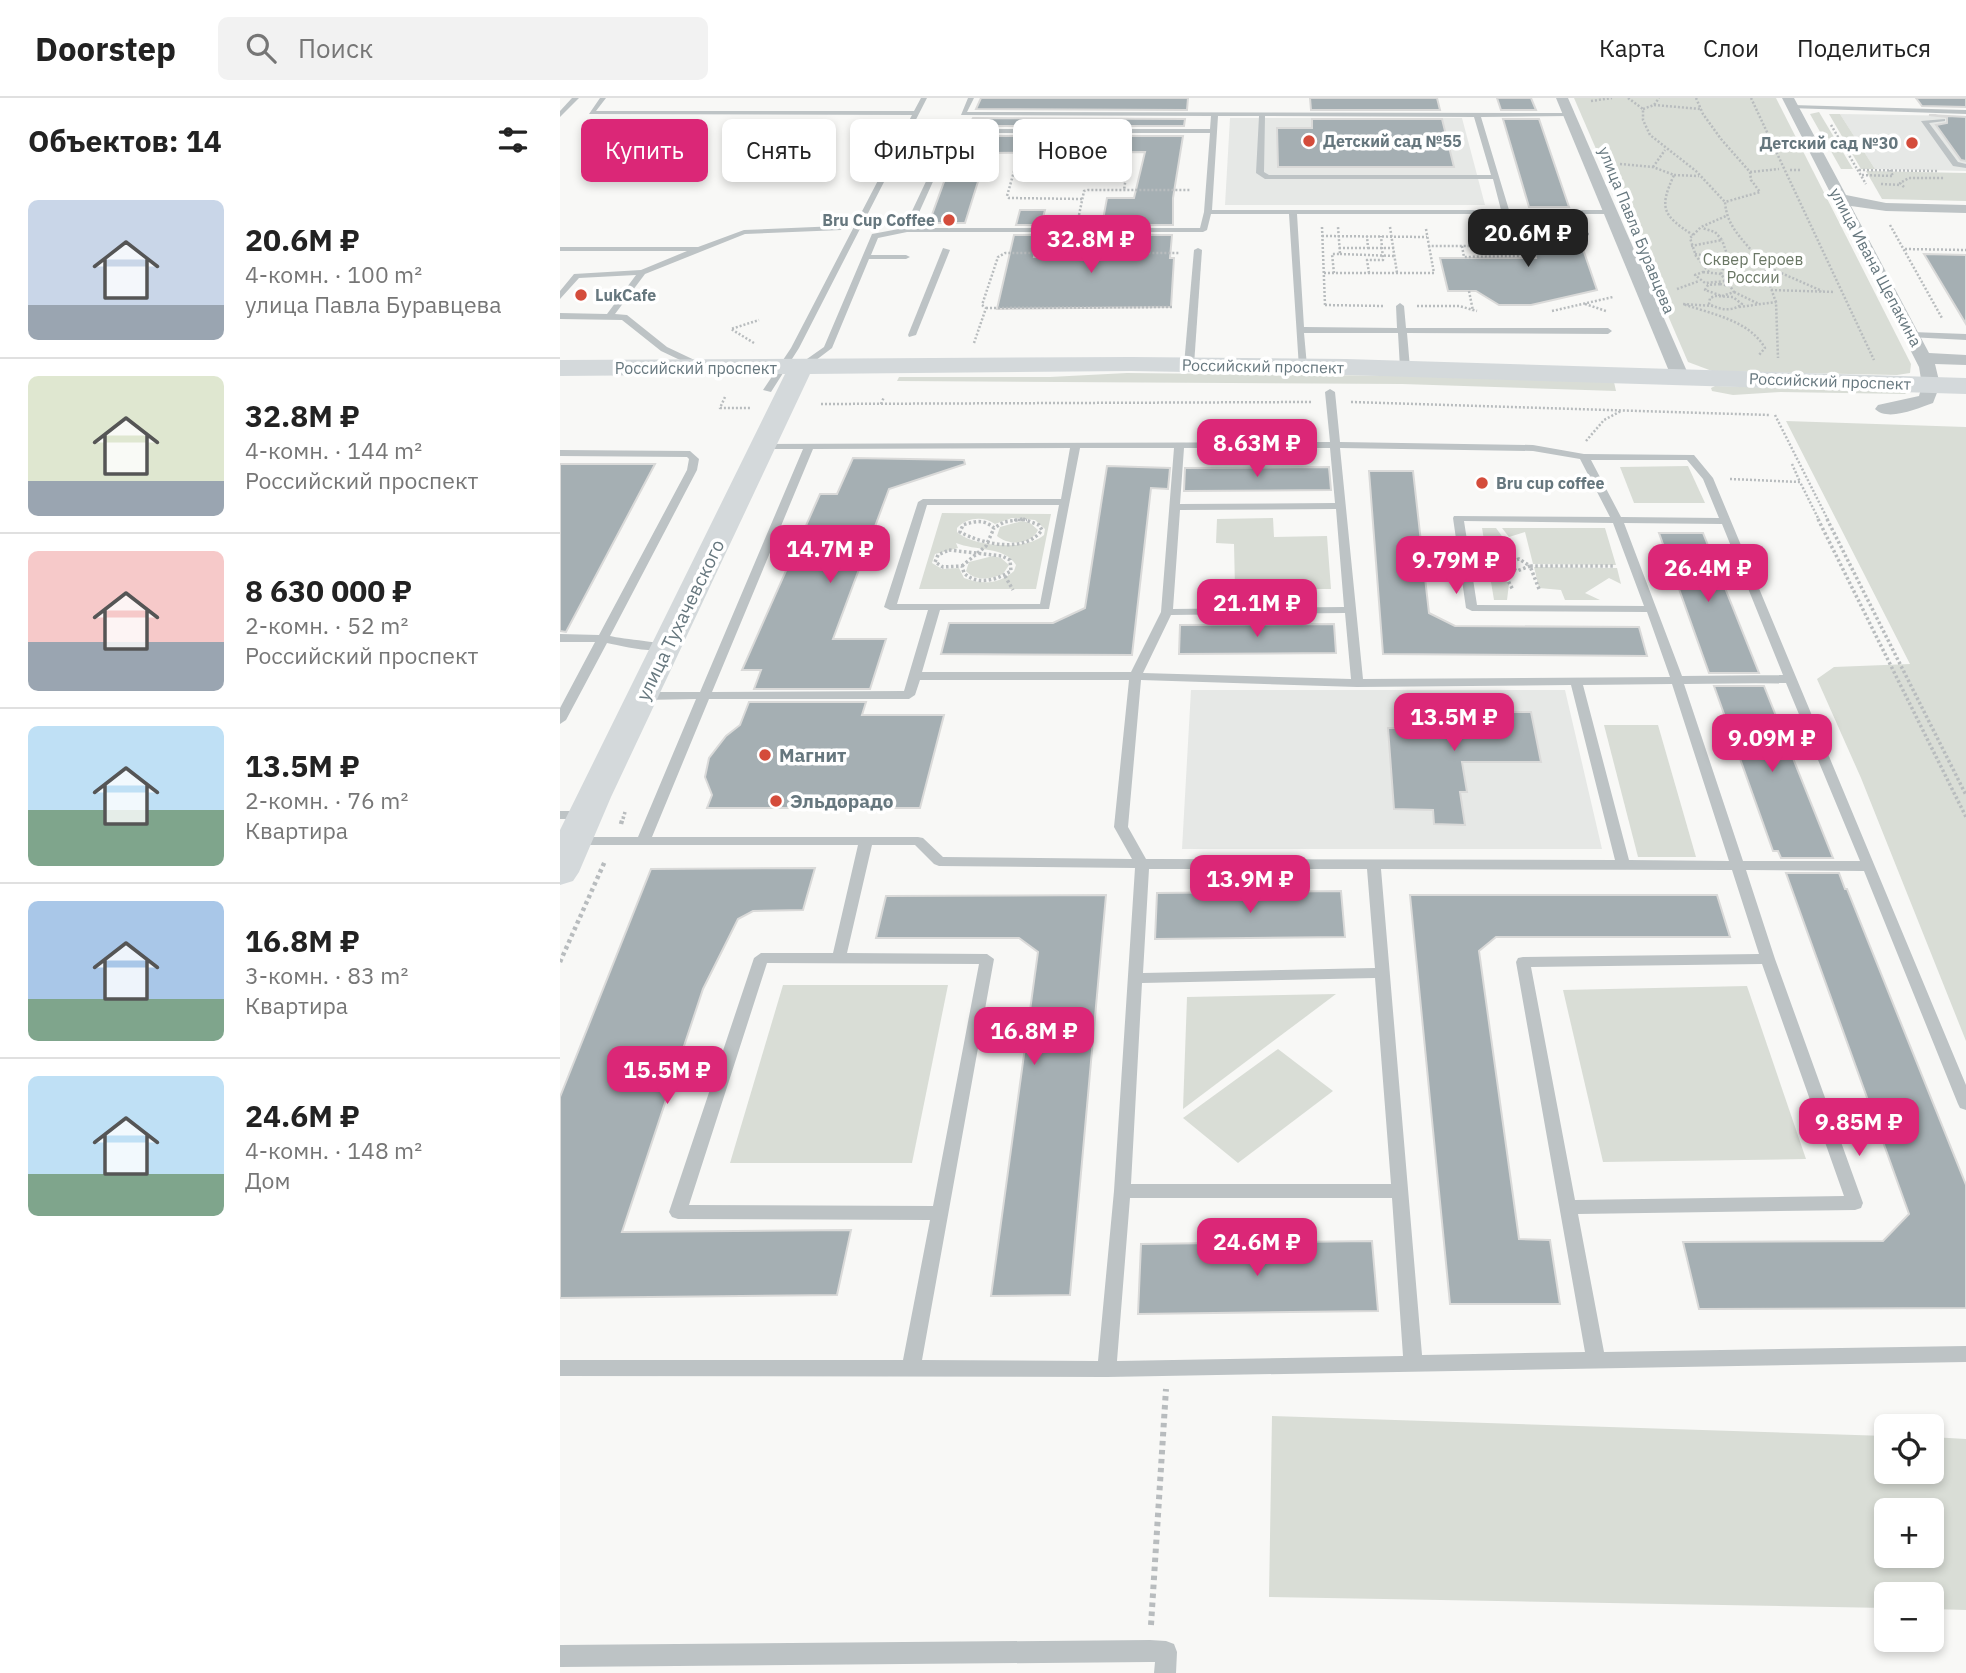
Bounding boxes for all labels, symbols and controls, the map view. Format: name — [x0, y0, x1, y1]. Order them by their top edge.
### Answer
search box — [218, 17, 708, 80]
text: Doorstep — [35, 27, 176, 70]
icon: search — [242, 29, 280, 67]
text: Поиск — [298, 31, 373, 65]
text: Карта — [1599, 32, 1665, 64]
text: Слои — [1703, 32, 1759, 64]
text: Поделиться — [1797, 32, 1931, 64]
chip: Купить — [581, 119, 708, 182]
chip: Снять — [722, 119, 836, 182]
chip: Фильтры — [850, 119, 999, 182]
chip: Новое — [1013, 119, 1132, 182]
text: Объектов: 14 — [28, 121, 222, 160]
icon: filters — [494, 121, 532, 159]
place label: Детский сад №55 — [1323, 131, 1462, 151]
marker: Детский сад №55 — [1301, 133, 1317, 149]
place label: Детский сад №30 — [1759, 133, 1898, 153]
marker: Детский сад №30 — [1904, 135, 1920, 151]
street label: улица Павла Буравцева — [1594, 144, 1680, 317]
street label: улица Ивана Щепакина — [1826, 184, 1927, 350]
pin: 20.6M ₽ — [1463, 209, 1593, 269]
place label: Bru Cup Coffee — [822, 210, 935, 230]
marker: Bru Cup Coffee — [941, 212, 957, 228]
pin: 32.8M ₽ — [1026, 216, 1156, 275]
text: 20.6M ₽ — [1484, 217, 1572, 247]
text: 20.6M ₽ — [245, 220, 360, 259]
text: 32.8M ₽ — [1047, 223, 1135, 253]
icon: home — [84, 228, 168, 312]
park label: Сквер Героев России — [1703, 249, 1803, 287]
text: 4-комн. · 100 m² — [245, 259, 422, 289]
place label: LukCafe — [595, 285, 656, 305]
marker: LukCafe — [573, 287, 589, 303]
text: улица Павла Буравцева — [245, 289, 502, 319]
street label: Российский проспект — [1182, 355, 1345, 377]
street label: Российский проспект — [615, 358, 778, 378]
street label: Российский проспект — [1749, 368, 1912, 394]
text: 32.8M ₽ — [245, 396, 360, 435]
icon: home — [84, 404, 168, 488]
pin: 8.63M ₽ — [1192, 420, 1322, 479]
text: 8.63M ₽ — [1213, 427, 1301, 457]
text: 4-комн. · 144 m² — [245, 435, 422, 465]
text: Российский проспект — [245, 465, 478, 495]
place label: Bru cup coffee — [1496, 473, 1604, 493]
marker: Bru cup coffee — [1474, 475, 1490, 491]
pin: 14.7M ₽ — [765, 526, 895, 585]
text: 14.7M ₽ — [786, 533, 874, 563]
street label: улица Тухачевского — [631, 535, 729, 705]
pin: 9.79M ₽ — [1391, 536, 1521, 596]
text: 9.79M ₽ — [1412, 544, 1500, 574]
pin: 26.4M ₽ — [1643, 545, 1773, 604]
text: 26.4M ₽ — [1664, 552, 1752, 582]
text: 8 630 000 ₽ — [245, 571, 412, 610]
icon: home — [84, 579, 168, 663]
pin: 21.1M ₽ — [1192, 580, 1322, 639]
text: 21.1M ₽ — [1213, 587, 1301, 617]
text: 2-комн. · 52 m² — [245, 610, 408, 640]
text: Российский проспект — [245, 640, 478, 670]
pin: 13.5M ₽ — [1389, 694, 1519, 753]
text: 13.5M ₽ — [1410, 701, 1498, 731]
pin: 9.09M ₽ — [1707, 714, 1837, 774]
text: 9.09M ₽ — [1728, 722, 1816, 752]
place label: Магнит — [779, 743, 846, 767]
text: 13.5M ₽ — [245, 746, 360, 785]
marker: Магнит — [757, 747, 773, 763]
icon: home — [84, 754, 168, 838]
text: 2-комн. · 76 m² — [245, 785, 408, 815]
place label: Эльдорадо — [790, 789, 894, 813]
marker: Эльдорадо — [768, 793, 784, 809]
text: Квартира — [245, 815, 348, 845]
pin: 13.9M ₽ — [1185, 856, 1315, 915]
text: 13.9M ₽ — [1206, 863, 1294, 893]
text: 16.8M ₽ — [245, 921, 360, 960]
icon: home — [84, 929, 168, 1013]
text: 3-комн. · 83 m² — [245, 960, 408, 990]
text: Квартира — [245, 990, 348, 1020]
pin: 16.8M ₽ — [969, 1007, 1099, 1067]
text: 16.8M ₽ — [990, 1015, 1078, 1045]
pin: 15.5M ₽ — [602, 1046, 732, 1106]
text: 15.5M ₽ — [623, 1054, 711, 1084]
text: 24.6M ₽ — [245, 1096, 360, 1135]
pin: 9.85M ₽ — [1794, 1098, 1924, 1158]
icon: home — [84, 1104, 168, 1188]
text: 9.85M ₽ — [1815, 1106, 1903, 1136]
text: 4-комн. · 148 m² — [245, 1135, 422, 1165]
text: Дом — [245, 1165, 290, 1195]
pin: 24.6M ₽ — [1192, 1218, 1322, 1278]
text: 24.6M ₽ — [1213, 1226, 1301, 1256]
map controls — [1874, 1414, 1944, 1652]
button: locate — [1874, 1414, 1944, 1484]
button: + — [1874, 1498, 1944, 1568]
button: − — [1874, 1582, 1944, 1652]

